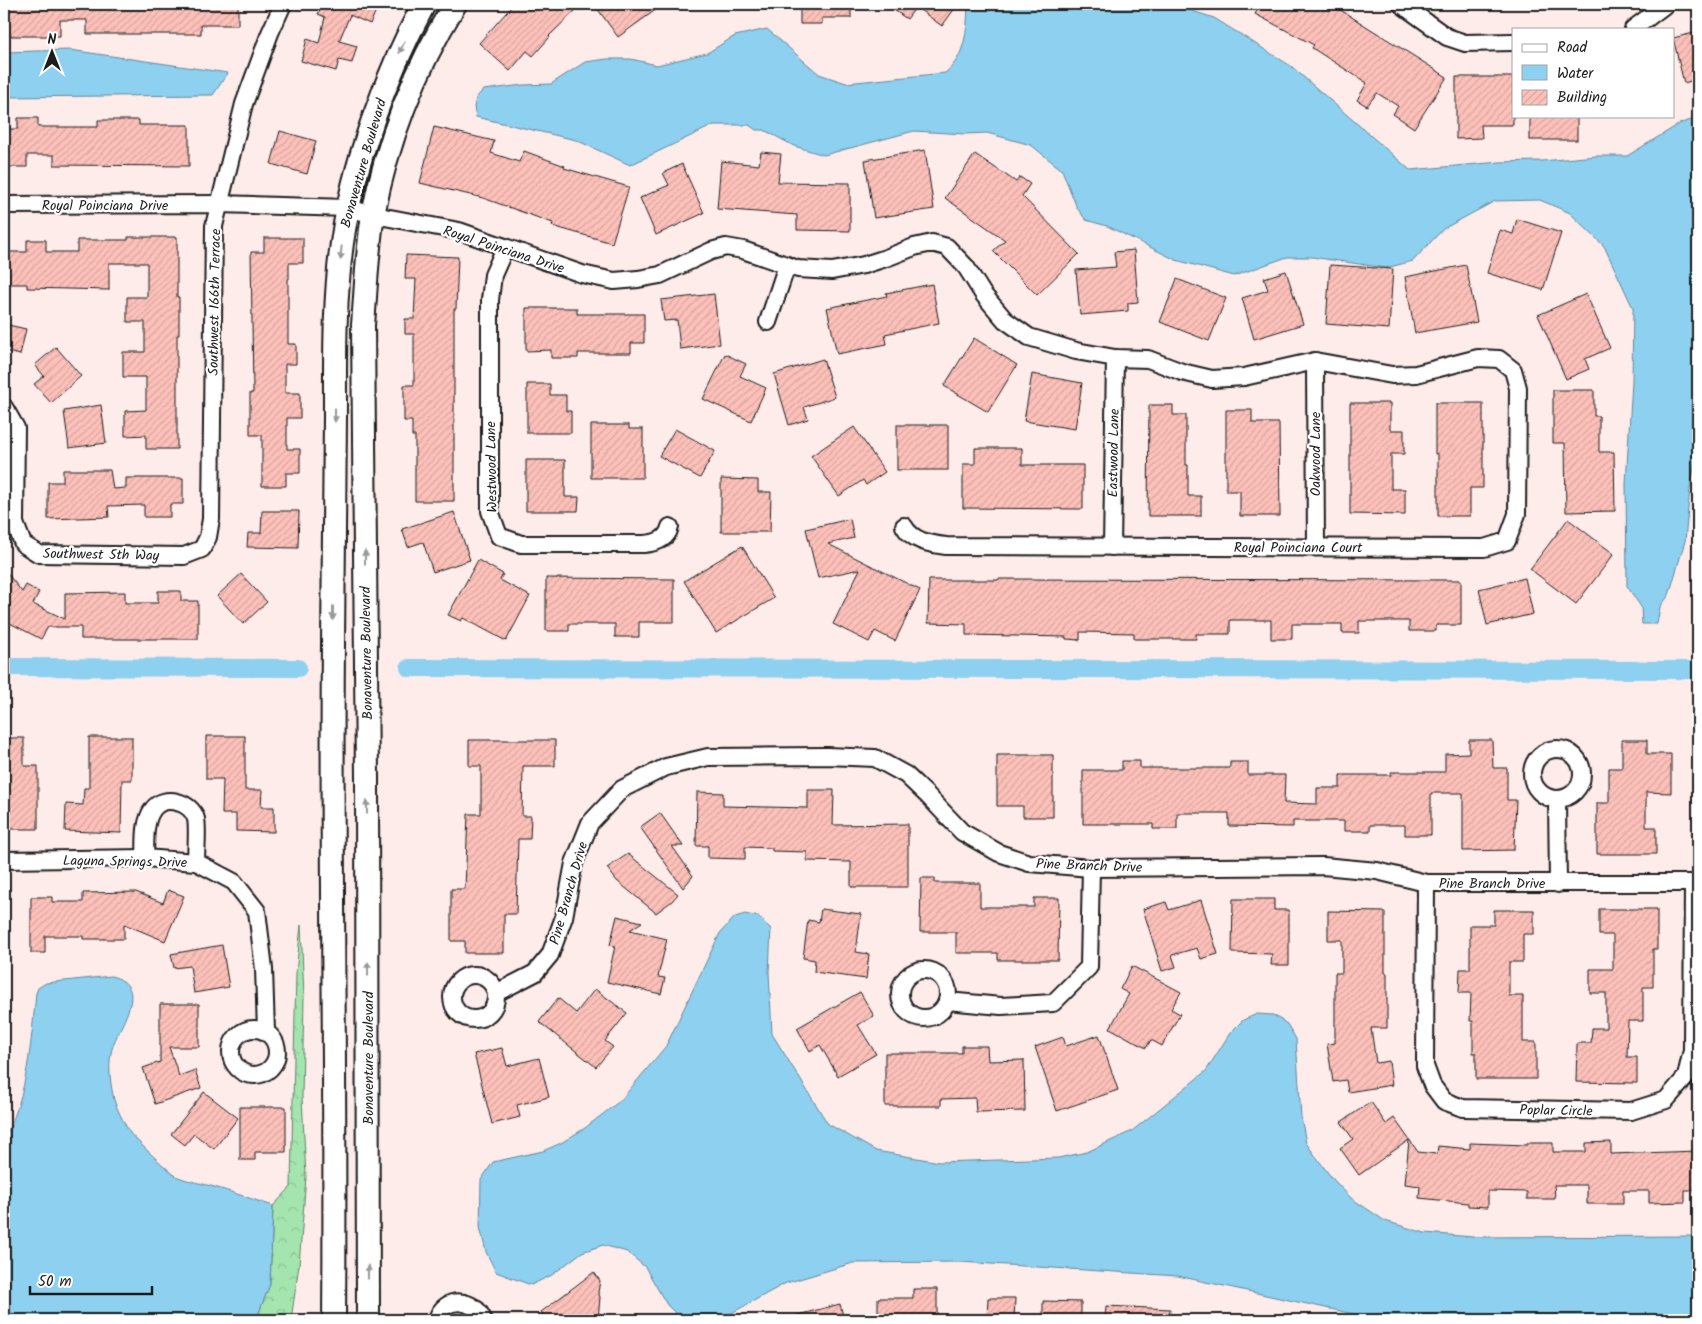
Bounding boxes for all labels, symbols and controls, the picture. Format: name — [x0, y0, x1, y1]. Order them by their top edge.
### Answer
north arrow — [28, 28, 78, 78]
legend — [1512, 28, 1674, 118]
text: N — [48, 29, 57, 51]
text: Road — [1557, 36, 1588, 60]
one-way arrow — [398, 40, 406, 54]
text: Water — [1557, 62, 1594, 86]
text: Building — [1557, 86, 1607, 110]
street label: Bonaventure Boulevard — [335, 95, 393, 230]
street label: Royal Poinciana Drive — [42, 195, 169, 217]
street label: Royal Poinciana Drive — [440, 220, 568, 280]
street label: Southwest 166th Terrace — [203, 228, 227, 376]
one-way arrow — [337, 245, 345, 261]
one-way arrow — [331, 407, 339, 423]
street label: Eastwood Lane — [1102, 408, 1126, 498]
street label: Oakwood Lane — [1305, 411, 1327, 496]
street label: Westwood Lane — [480, 420, 504, 513]
street label: Royal Poinciana Court — [1234, 537, 1363, 559]
street label: Southwest 5th Way — [43, 543, 160, 567]
one-way arrow — [361, 548, 369, 564]
street label: Bonaventure Boulevard — [355, 585, 379, 720]
one-way arrow — [329, 605, 337, 621]
one-way arrow — [363, 798, 371, 814]
street label: Pine Branch Drive — [544, 838, 594, 947]
street label: Laguna Springs Drive — [63, 850, 188, 874]
street label: Pine Branch Drive — [1035, 853, 1143, 879]
street label: Pine Branch Drive — [1439, 873, 1546, 895]
one-way arrow — [364, 961, 372, 977]
street label: Bonaventure Boulevard — [358, 990, 380, 1125]
street label: Poplar Circle — [1519, 1099, 1593, 1123]
one-way arrow — [364, 1263, 372, 1279]
scale bar — [30, 1264, 152, 1296]
text: 50 m — [38, 1270, 72, 1294]

